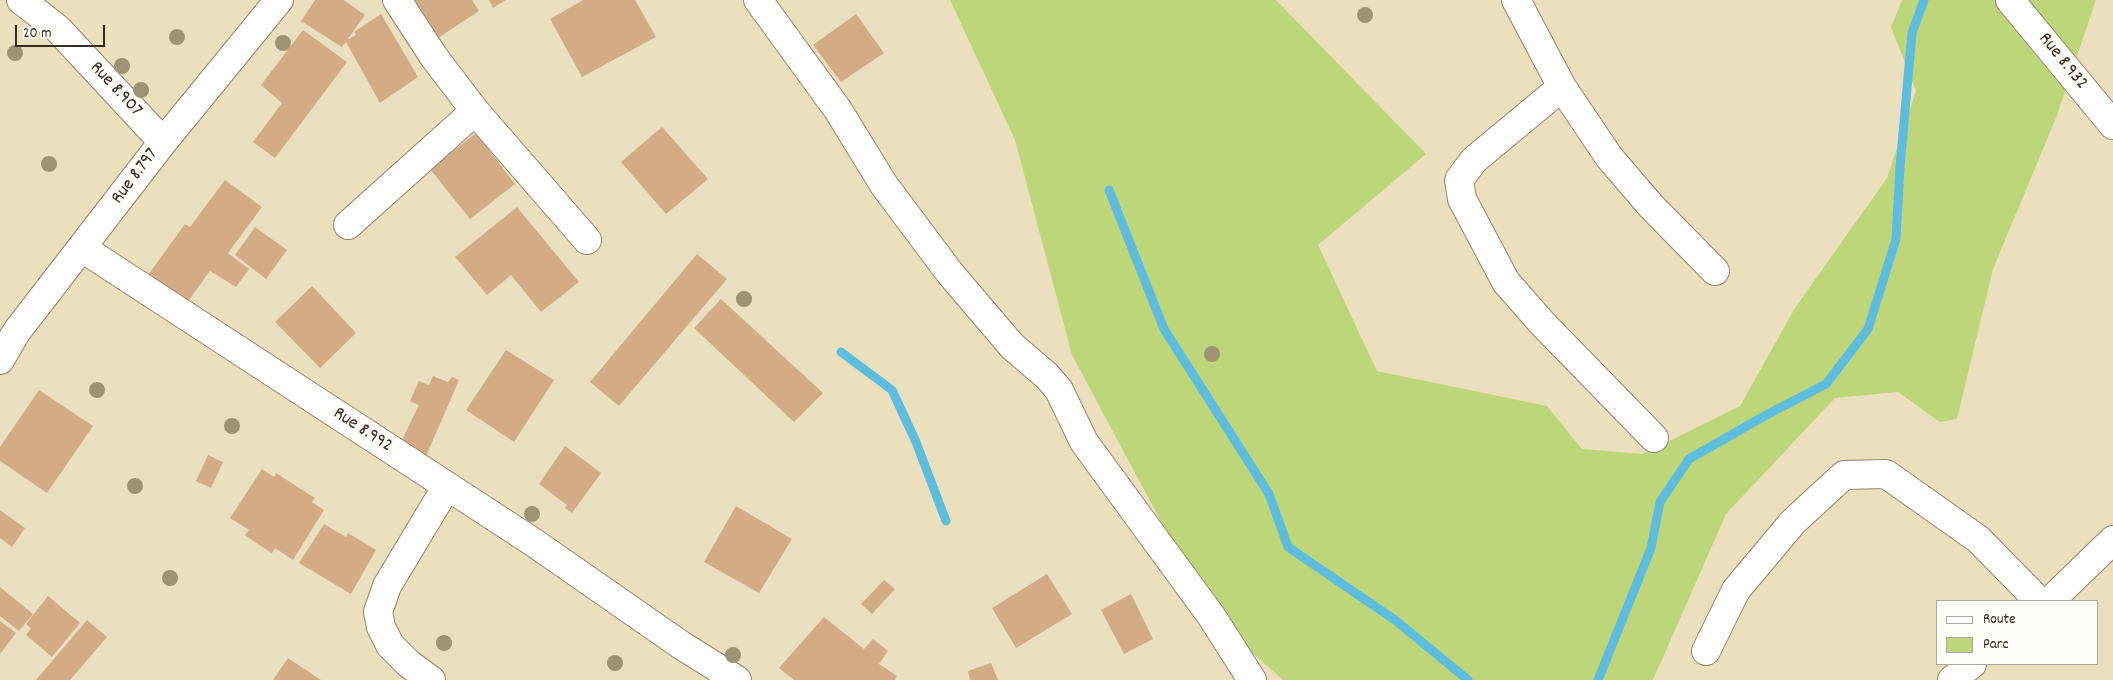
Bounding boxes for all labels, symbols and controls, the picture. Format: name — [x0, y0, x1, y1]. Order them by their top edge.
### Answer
scale bar — [18, 15, 108, 47]
text: 20 m — [23, 23, 51, 45]
street label: Rue 8.932 — [2032, 29, 2092, 95]
street label: Rue 8.907 — [84, 58, 146, 122]
street label: Rue 8.797 — [108, 145, 164, 209]
street label: Rue 8.992 — [328, 403, 396, 459]
legend — [1936, 600, 2098, 665]
text: Route — [1983, 609, 2016, 631]
text: Parc — [1983, 634, 2008, 656]

